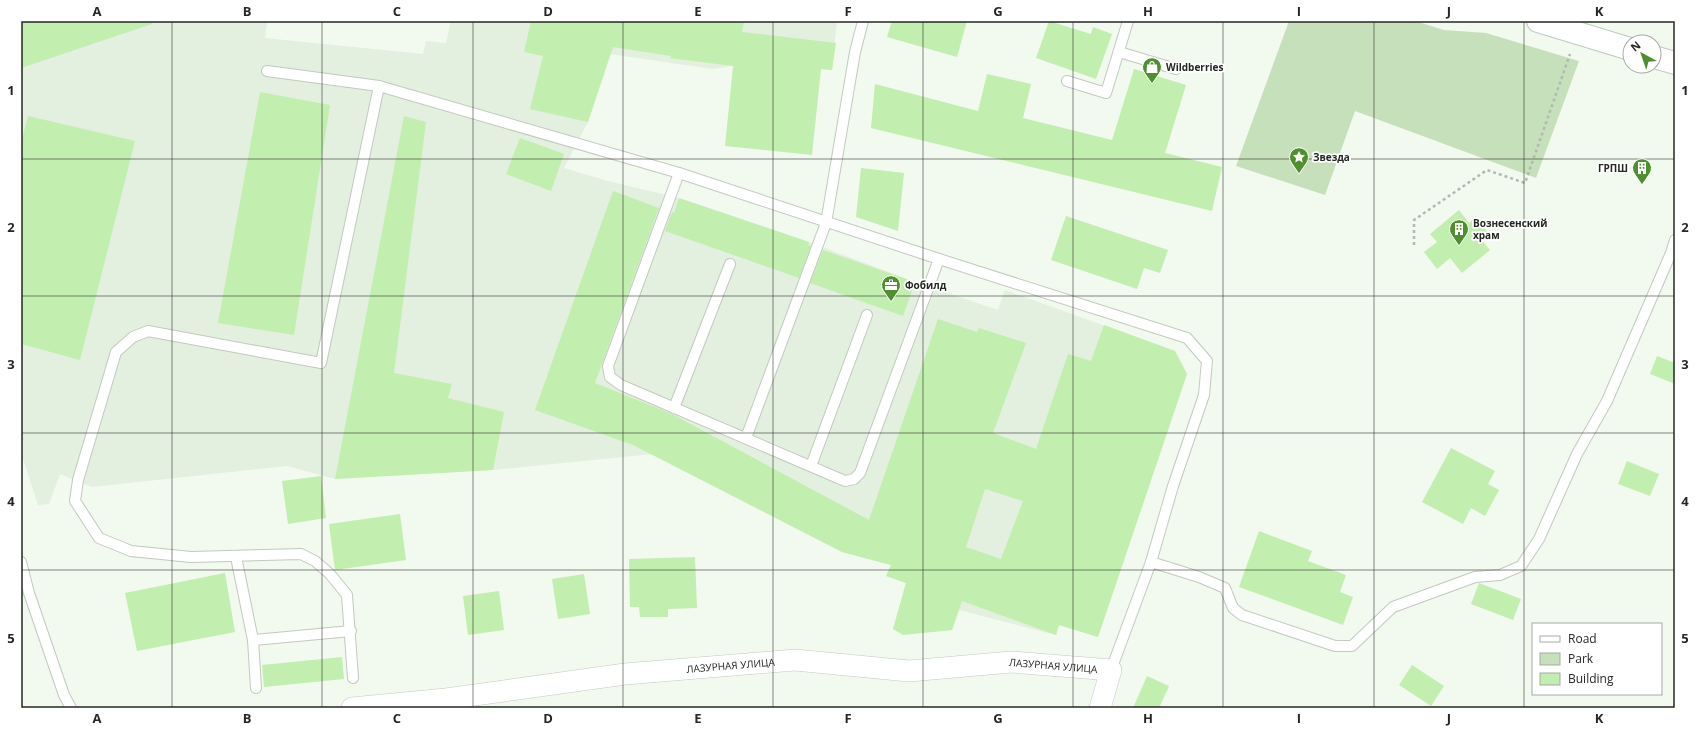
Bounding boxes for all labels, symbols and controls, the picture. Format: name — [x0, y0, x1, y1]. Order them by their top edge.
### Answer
text: A — [93, 2, 102, 20]
text: B — [243, 2, 252, 20]
text: C — [393, 2, 401, 20]
text: D — [543, 2, 553, 20]
text: E — [694, 2, 702, 20]
text: F — [844, 2, 852, 20]
text: G — [993, 2, 1003, 20]
text: H — [1143, 2, 1153, 20]
text: I — [1297, 2, 1301, 20]
text: J — [1446, 2, 1451, 20]
text: K — [1595, 2, 1604, 20]
north arrow — [1622, 34, 1662, 74]
text: N — [1627, 37, 1644, 55]
shop icon: Wildberries — [1141, 56, 1163, 84]
place label: Wildberries — [1166, 60, 1223, 74]
text: 1 — [7, 81, 15, 99]
text: 1 — [1681, 81, 1689, 99]
place icon: Звезда — [1288, 146, 1310, 174]
place label: Звезда — [1313, 150, 1350, 164]
building icon: ГРПШ — [1631, 157, 1653, 185]
place label: ГРПШ — [1598, 161, 1628, 175]
place label: Вознесенский храм — [1473, 216, 1547, 242]
text: 2 — [7, 218, 15, 236]
building icon: Вознесенский храм — [1448, 218, 1470, 246]
text: 2 — [1681, 218, 1689, 236]
office icon: Фобилд — [880, 274, 902, 302]
place label: Фобилд — [905, 278, 947, 292]
text: 3 — [7, 355, 15, 373]
text: 3 — [1681, 355, 1689, 373]
text: 4 — [7, 492, 15, 510]
text: 4 — [1681, 492, 1689, 510]
legend — [1532, 623, 1662, 695]
text: 5 — [7, 629, 15, 647]
text: 5 — [1681, 629, 1689, 647]
text: Road — [1568, 630, 1597, 647]
text: Park — [1568, 650, 1594, 667]
street label: ЛАЗУРНАЯ УЛИЦА — [686, 655, 776, 676]
street label: ЛАЗУРНАЯ УЛИЦА — [1008, 655, 1099, 676]
text: Building — [1568, 670, 1614, 687]
text: A — [93, 709, 102, 727]
text: B — [243, 709, 252, 727]
text: C — [393, 709, 401, 727]
text: D — [543, 709, 553, 727]
text: E — [694, 709, 702, 727]
text: F — [844, 709, 852, 727]
text: G — [993, 709, 1003, 727]
text: H — [1143, 709, 1153, 727]
text: I — [1297, 709, 1301, 727]
text: J — [1446, 709, 1451, 727]
text: K — [1595, 709, 1604, 727]

